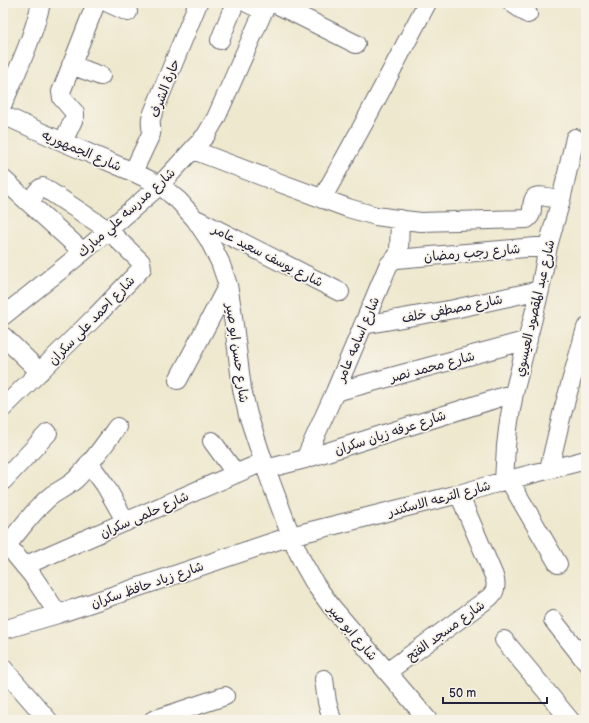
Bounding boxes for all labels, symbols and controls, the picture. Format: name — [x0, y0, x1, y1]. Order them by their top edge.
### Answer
street label: حارة الشرف — [146, 57, 183, 120]
street label: شارع الجمهوريه — [39, 127, 124, 176]
street label: شارع مدرسه علي مبارك — [75, 165, 181, 263]
street label: شارع يوسف سعيد عامر — [208, 221, 326, 292]
street label: شارع عبد المقصود العيسوي — [511, 238, 559, 378]
street label: شارع رجب رمضان — [423, 241, 521, 266]
street label: شارع احمد على سكران — [45, 273, 139, 369]
street label: شارع مصطفى خلف — [400, 291, 504, 328]
street label: شارع اسامه عامر — [332, 294, 384, 386]
street label: شارع حسن ابو صير — [221, 301, 252, 404]
street label: شارع محمد نصر — [387, 348, 477, 387]
street label: شارع عرفه زيان سكران — [332, 407, 448, 460]
street label: شارع الترعه الاسكندر — [385, 478, 493, 522]
street label: شارع حلمى سكران — [98, 488, 192, 543]
street label: شارع زياد حافظ سكران — [89, 558, 206, 613]
street label: شارع مسجد الفتح — [403, 597, 488, 665]
street label: شارع ابو صير — [323, 601, 380, 665]
scale bar — [443, 679, 547, 705]
text: 50 m — [449, 686, 476, 701]

